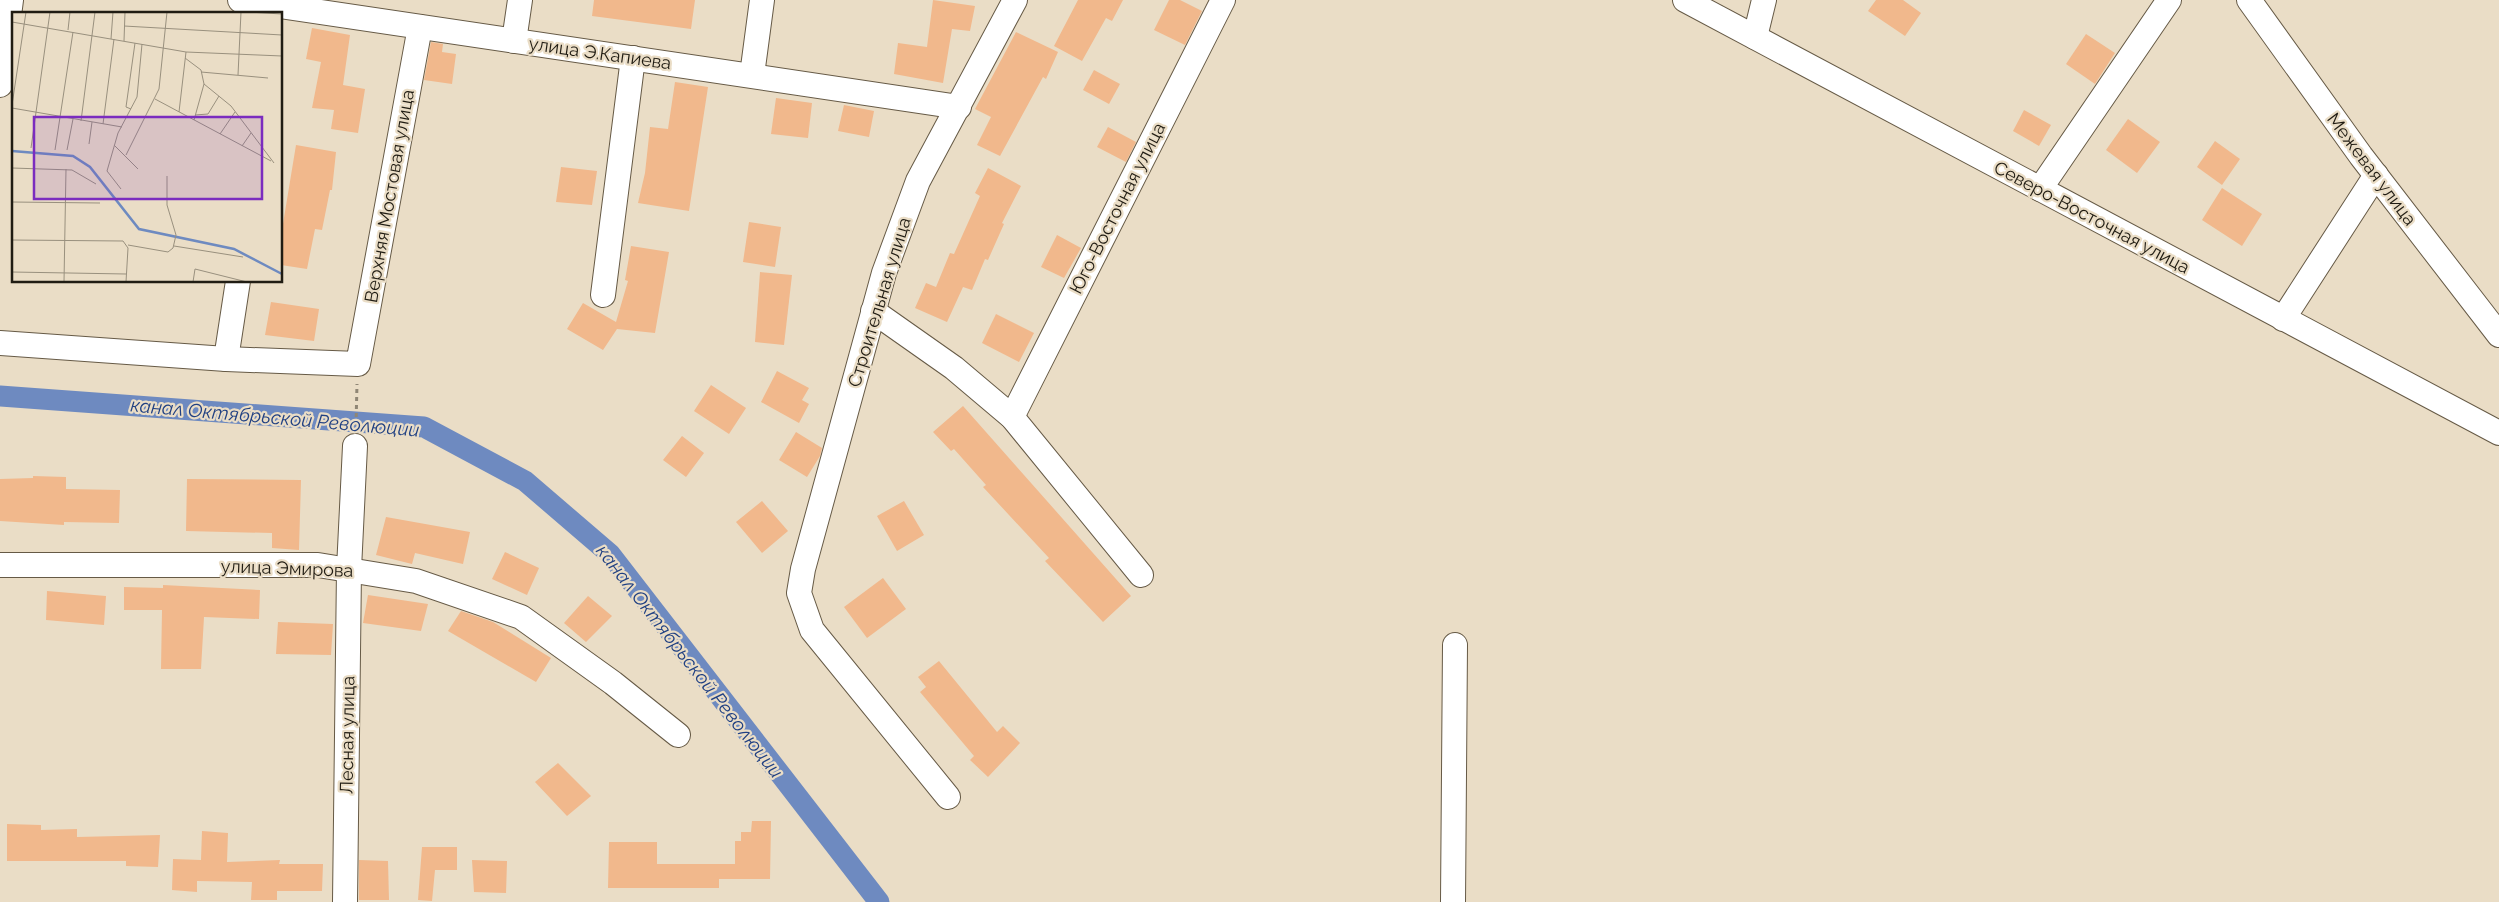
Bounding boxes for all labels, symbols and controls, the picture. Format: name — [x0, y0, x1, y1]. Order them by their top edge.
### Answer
inset map — [12, 12, 282, 282]
street label: улица Э.Капиева — [527, 33, 673, 73]
street label: Верхняя Мостовая улица — [360, 88, 418, 304]
street label: Межевая улица — [2323, 109, 2421, 229]
street label: Юго-Восточная улица — [1065, 119, 1169, 297]
street label: Северо-Восточная улица — [1991, 156, 2193, 278]
street label: Строительная улица — [843, 215, 915, 389]
water label: канал Октябрьской Революции — [130, 393, 421, 441]
water label: канал Октябрьской Революции — [592, 540, 788, 782]
street label: улица Эмирова — [220, 555, 354, 581]
street label: Лесная улица — [335, 676, 359, 794]

